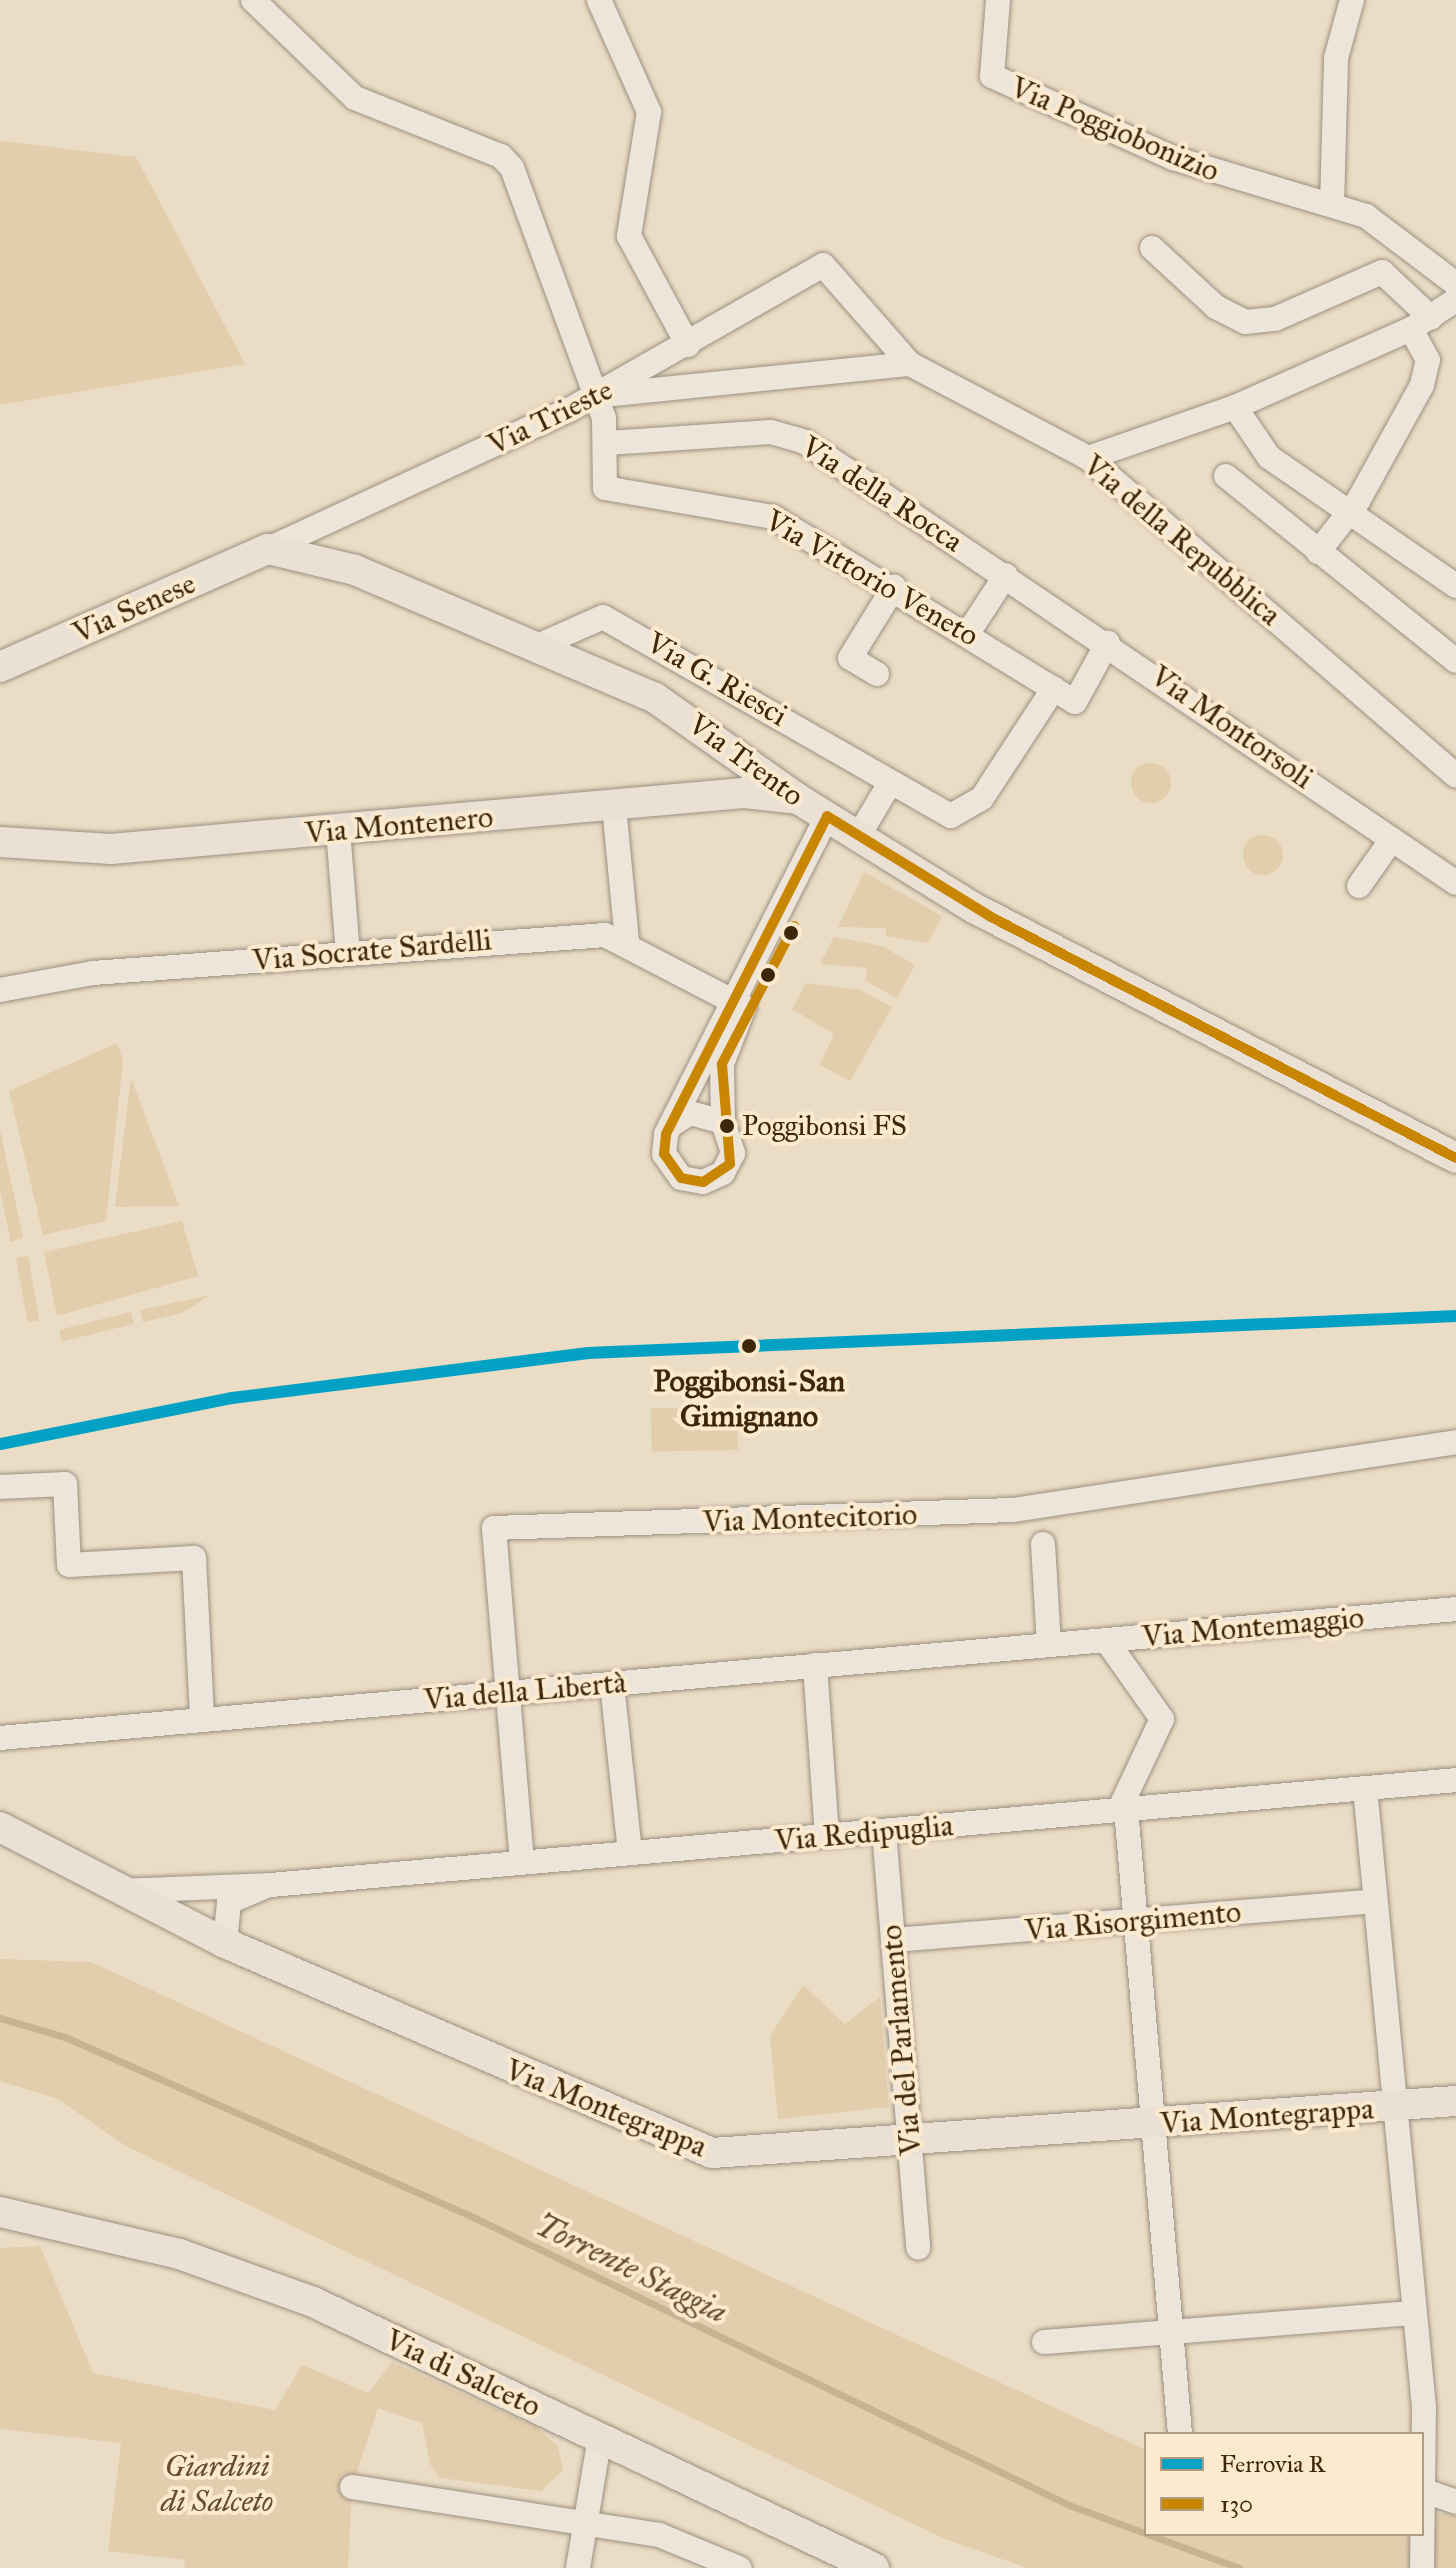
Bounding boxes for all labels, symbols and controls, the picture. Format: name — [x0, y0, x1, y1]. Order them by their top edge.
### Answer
street label: Via Poggiobonizio — [1005, 69, 1225, 189]
street label: Via Trieste — [482, 371, 618, 463]
street label: Via della Rocca — [794, 428, 970, 560]
street label: Via della Repubblica — [1076, 447, 1288, 633]
street label: Via Vittorio Veneto — [759, 502, 985, 654]
street label: Via Senese — [67, 565, 201, 651]
street label: Via G. Riesci — [640, 624, 794, 734]
street label: Via Montorsoli — [1144, 658, 1320, 796]
street label: Via Trento — [681, 706, 811, 814]
street label: Via Montenero — [304, 799, 494, 851]
street label: Via Socrate Sardelli — [251, 922, 493, 978]
unlabelled marker — [783, 925, 799, 941]
unlabelled marker — [760, 967, 776, 983]
place label: Poggibonsi FS — [742, 1109, 907, 1143]
marker: Poggibonsi FS — [719, 1118, 735, 1134]
marker: Poggibonsi-San Gimignano — [736, 1333, 762, 1359]
place label: Poggibonsi-San Gimignano — [653, 1363, 845, 1434]
street label: Via Montecitorio — [702, 1496, 918, 1540]
street label: Via Montemaggio — [1141, 1599, 1365, 1655]
street label: Via della Libertà — [422, 1664, 628, 1718]
street label: Via Redipuglia — [773, 1807, 955, 1859]
street label: Via Risorgimento — [1023, 1894, 1243, 1948]
street label: Via del Parlamento — [873, 1923, 929, 2157]
street label: Via Montegrappa — [500, 2051, 712, 2165]
street label: Via Montegrappa — [1159, 2091, 1375, 2141]
water label: Torrente Staggia — [529, 2206, 733, 2332]
street label: Via di Salceto — [380, 2321, 546, 2425]
legend — [1144, 2432, 1424, 2536]
park label: Giardini di Salceto — [161, 2448, 273, 2518]
text: Ferrovia R — [1220, 2449, 1326, 2479]
text: 130 — [1220, 2489, 1253, 2519]

